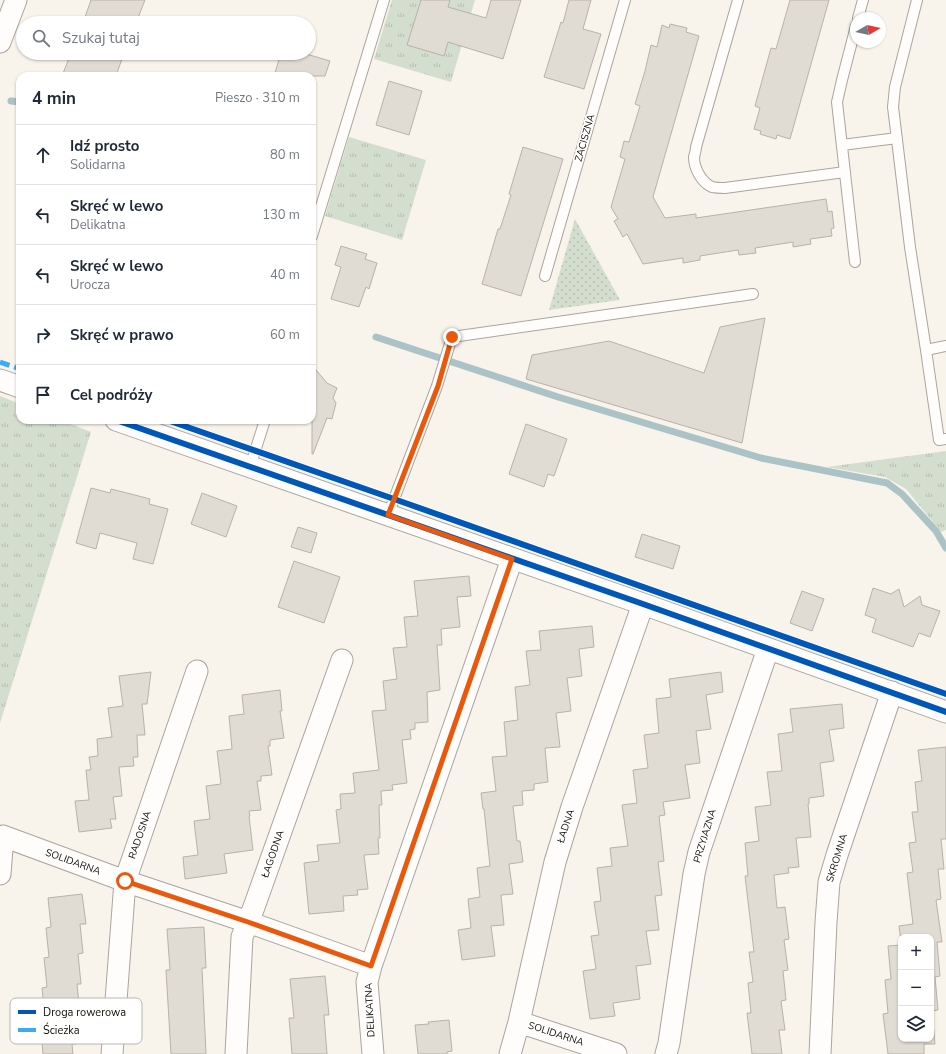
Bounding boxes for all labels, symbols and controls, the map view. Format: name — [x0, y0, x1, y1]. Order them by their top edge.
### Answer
north arrow — [850, 12, 886, 48]
search box — [16, 16, 316, 60]
icon: search — [30, 27, 52, 49]
text: Szukaj tutaj — [62, 28, 140, 48]
text: 4 min — [32, 87, 76, 110]
text: Pieszo · 310 m — [215, 89, 300, 107]
street label: ZACISZNA — [572, 112, 599, 163]
text: Idź prosto — [70, 136, 139, 156]
icon: ahead — [32, 144, 54, 166]
text: 80 m — [270, 146, 300, 164]
text: Solidarna — [70, 156, 125, 174]
text: Skręć w lewo — [70, 196, 163, 216]
icon: left — [32, 204, 54, 226]
text: 130 m — [262, 206, 300, 224]
text: Delikatna — [70, 216, 126, 234]
text: Skręć w lewo — [70, 256, 163, 276]
icon: left — [32, 264, 54, 286]
text: 40 m — [270, 266, 300, 284]
text: Urocza — [70, 276, 110, 294]
icon: right — [32, 324, 54, 346]
text: Skręć w prawo — [70, 325, 174, 345]
text: 60 m — [270, 326, 300, 344]
route end — [443, 328, 461, 346]
icon: arrive — [32, 384, 54, 406]
text: Cel podróży — [70, 385, 152, 405]
street label: ŁADNA — [554, 807, 578, 846]
street label: PRZYJAZNA — [690, 807, 720, 865]
street label: RADOSNA — [125, 809, 155, 861]
street label: ŁAGODNA — [258, 828, 288, 881]
street label: SKROMNA — [823, 831, 851, 884]
street label: SOLIDARNA — [43, 846, 103, 879]
route start — [116, 872, 134, 890]
map controls — [898, 934, 934, 1042]
button: + — [898, 934, 934, 970]
button: − — [898, 970, 934, 1006]
street label: DELIKATNA — [362, 982, 378, 1038]
legend — [10, 998, 142, 1044]
text: Droga rowerowa — [43, 1005, 126, 1020]
button: layers — [898, 1006, 934, 1042]
street label: SOLIDARNA — [526, 1018, 586, 1050]
text: Ścieżka — [43, 1022, 80, 1038]

